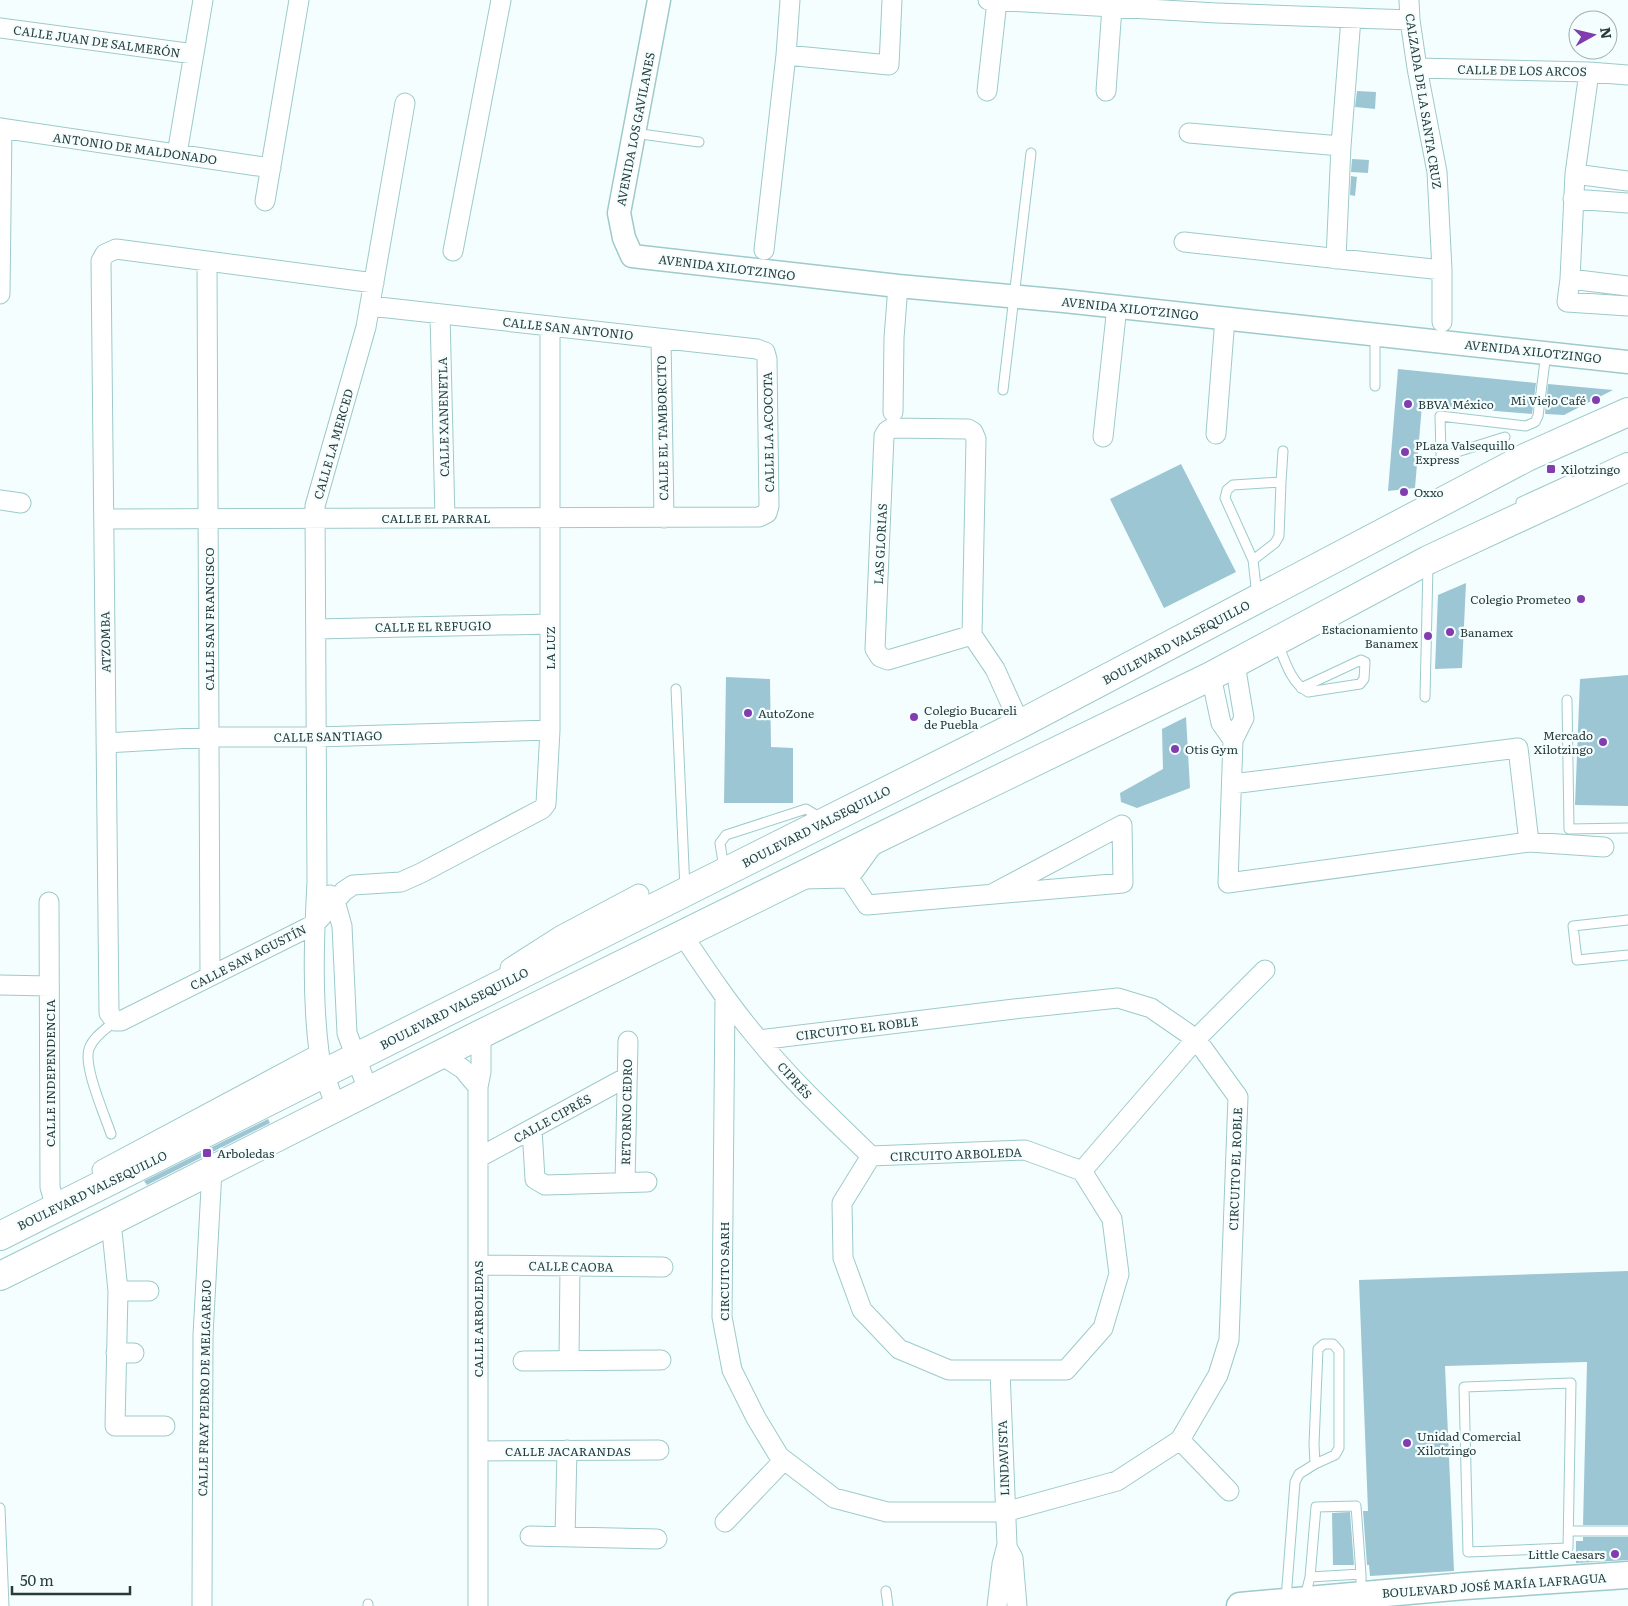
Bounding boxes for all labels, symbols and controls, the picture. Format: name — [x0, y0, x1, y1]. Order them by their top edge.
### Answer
north arrow — [1568, 10, 1618, 60]
street label: CALZADA DE LA SANTA CRUZ — [1401, 12, 1447, 190]
street label: CALLE JUAN DE SALMERÓN — [12, 20, 182, 62]
text: N — [1596, 26, 1618, 41]
street label: AVENIDA LOS GAVILANES — [611, 50, 659, 208]
street label: CALLE DE LOS ARCOS — [1457, 60, 1587, 80]
street label: ANTONIO DE MALDONADO — [52, 128, 218, 168]
street label: AVENIDA XILOTZINGO — [657, 250, 797, 284]
street label: AVENIDA XILOTZINGO — [1060, 292, 1200, 324]
street label: CALLE SAN ANTONIO — [502, 312, 634, 344]
street label: AVENIDA XILOTZINGO — [1463, 335, 1603, 367]
street label: CALLE EL TAMBORCITO — [652, 355, 672, 501]
street label: CALLE XANENETLA — [433, 357, 453, 477]
street label: CALLE LA ACOCOTA — [758, 371, 778, 492]
street label: CALLE LA MERCED — [309, 387, 357, 501]
place label: Mi Viejo Café — [1510, 391, 1586, 409]
marker: Mi Viejo Café — [1590, 394, 1602, 406]
place label: BBVA México — [1418, 395, 1494, 413]
marker: BBVA México — [1402, 398, 1414, 410]
place label: PLaza Valsequillo Express — [1415, 436, 1515, 468]
marker: PLaza Valsequillo Express — [1399, 446, 1411, 458]
place label: Xilotzingo — [1561, 460, 1620, 478]
marker: Xilotzingo — [1545, 463, 1557, 475]
place label: Oxxo — [1414, 483, 1444, 501]
marker: Oxxo — [1398, 486, 1410, 498]
street label: LAS GLORIAS — [869, 503, 891, 585]
street label: CALLE EL PARRAL — [381, 509, 491, 527]
street label: CALLE SAN FRANCISCO — [200, 547, 218, 691]
place label: Colegio Prometeo — [1470, 590, 1571, 608]
marker: Colegio Prometeo — [1575, 593, 1587, 605]
street label: BOULEVARD VALSEQUILLO — [1099, 595, 1253, 689]
street label: ATZOMBA — [95, 611, 115, 673]
street label: CALLE EL REFUGIO — [375, 616, 491, 636]
place label: Estacionamiento Banamex — [1322, 620, 1418, 652]
place label: Banamex — [1460, 623, 1513, 641]
street label: LA LUZ — [541, 626, 559, 670]
marker: Banamex — [1444, 626, 1456, 638]
marker: Estacionamiento Banamex — [1422, 630, 1434, 642]
place label: Colegio Bucareli de Puebla — [924, 701, 1017, 733]
place label: AutoZone — [758, 704, 814, 722]
marker: AutoZone — [742, 707, 754, 719]
marker: Colegio Bucareli de Puebla — [908, 711, 920, 723]
street label: CALLE SANTIAGO — [274, 726, 382, 746]
place label: Mercado Xilotzingo — [1534, 726, 1593, 758]
marker: Mercado Xilotzingo — [1597, 736, 1609, 748]
place label: Otis Gym — [1185, 740, 1239, 758]
marker: Otis Gym — [1169, 743, 1181, 755]
street label: BOULEVARD VALSEQUILLO — [738, 781, 894, 871]
street label: CALLE SAN AGUSTÍN — [187, 920, 309, 994]
street label: BOULEVARD VALSEQUILLO — [376, 963, 532, 1053]
street label: CALLE INDEPENDENCIA — [41, 999, 59, 1147]
street label: CIRCUITO EL ROBLE — [795, 1012, 920, 1044]
street label: CIPRÉS — [774, 1058, 816, 1102]
street label: RETORNO CEDRO — [616, 1059, 636, 1165]
street label: CALLE CIPRÉS — [510, 1089, 594, 1147]
street label: CIRCUITO EL ROBLE — [1224, 1107, 1246, 1231]
street label: CIRCUITO ARBOLEDA — [890, 1143, 1022, 1165]
place label: Arboledas — [217, 1144, 275, 1162]
street label: BOULEVARD VALSEQUILLO — [14, 1146, 170, 1234]
marker: Arboledas — [201, 1147, 213, 1159]
street label: CIRCUITO SARH — [715, 1221, 733, 1321]
street label: CALLE CAOBA — [528, 1256, 614, 1276]
street label: CALLE ARBOLEDAS — [469, 1261, 487, 1377]
street label: CALLE FRAY PEDRO DE MELGAREJO — [193, 1279, 215, 1497]
street label: LINDAVISTA — [993, 1420, 1013, 1496]
place label: Unidad Comercial Xilotzingo — [1417, 1427, 1521, 1459]
marker: Unidad Comercial Xilotzingo — [1401, 1437, 1413, 1449]
street label: CALLE JACARANDAS — [505, 1442, 631, 1460]
place label: Little Caesars — [1528, 1545, 1606, 1563]
marker: Little Caesars — [1609, 1548, 1621, 1560]
scale bar — [12, 1564, 130, 1596]
text: 50 m — [20, 1568, 54, 1591]
street label: BOULEVARD JOSÉ MARÍA LAFRAGUA — [1381, 1568, 1607, 1602]

